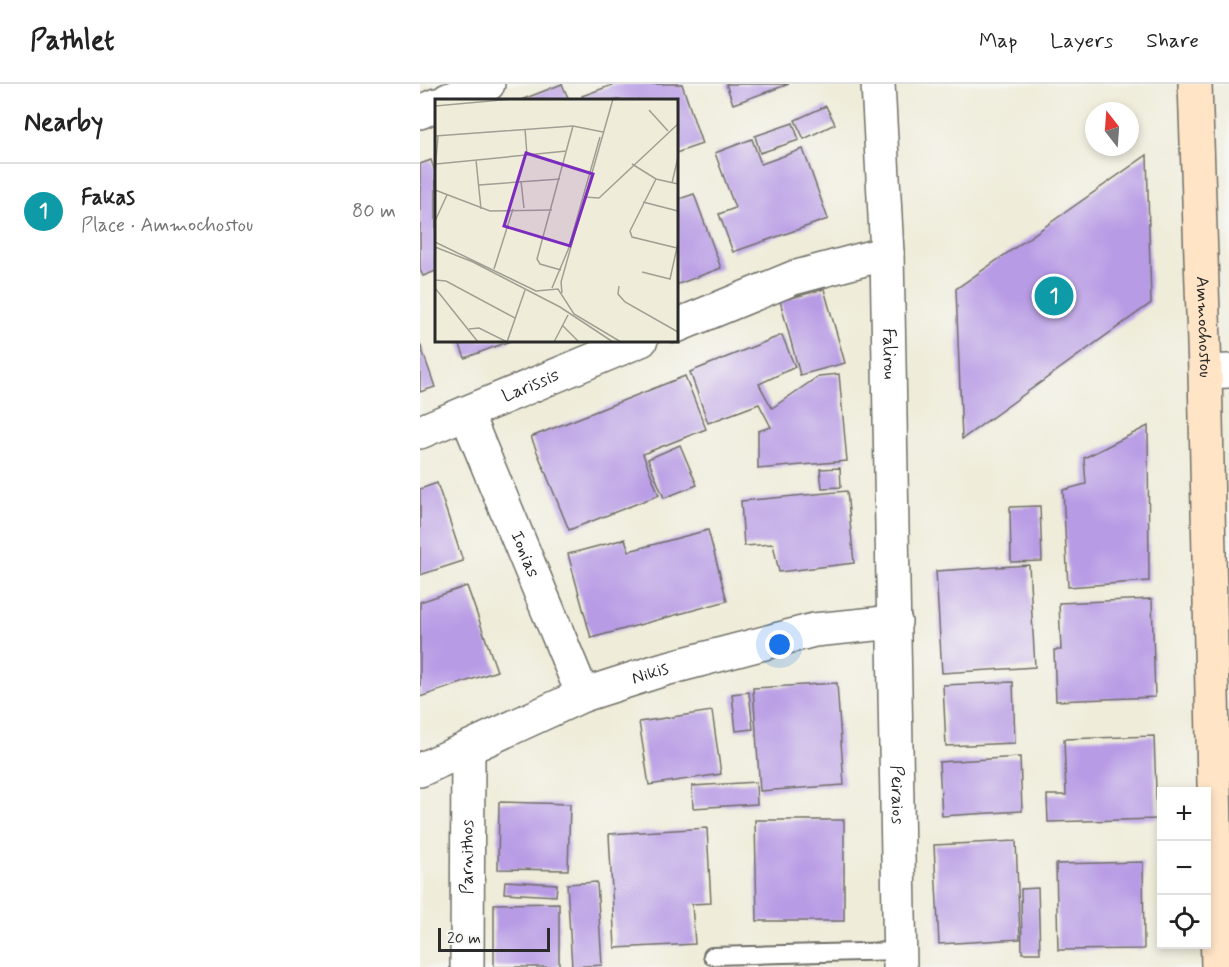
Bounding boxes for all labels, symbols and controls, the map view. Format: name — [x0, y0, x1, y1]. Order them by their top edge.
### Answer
text: Pathlet — [30, 23, 114, 60]
text: Map — [979, 27, 1017, 55]
text: Layers — [1050, 27, 1113, 55]
text: Share — [1146, 27, 1199, 55]
inset map — [435, 99, 678, 342]
north arrow — [1085, 102, 1139, 156]
text: Nearby — [24, 106, 103, 140]
text: Fakas — [81, 184, 135, 212]
text: 1 — [39, 198, 48, 225]
text: 80 m — [352, 198, 396, 225]
text: Place · Ammochostou — [81, 212, 253, 239]
pin: 1 — [1034, 274, 1074, 318]
street label: Ammochostou — [1190, 276, 1217, 378]
street label: Falirou — [876, 328, 901, 380]
street label: Larissis — [499, 363, 563, 408]
street label: Ionias — [504, 528, 545, 581]
your location — [765, 630, 794, 659]
street label: Nikis — [629, 657, 671, 691]
street label: Peiraios — [884, 765, 909, 825]
map controls — [1157, 787, 1211, 949]
button: + — [1157, 787, 1211, 841]
street label: Parnithos — [455, 820, 480, 894]
button: − — [1157, 841, 1211, 895]
button: locate — [1157, 895, 1211, 949]
scale bar — [438, 925, 550, 952]
text: 20 m — [447, 928, 481, 949]

